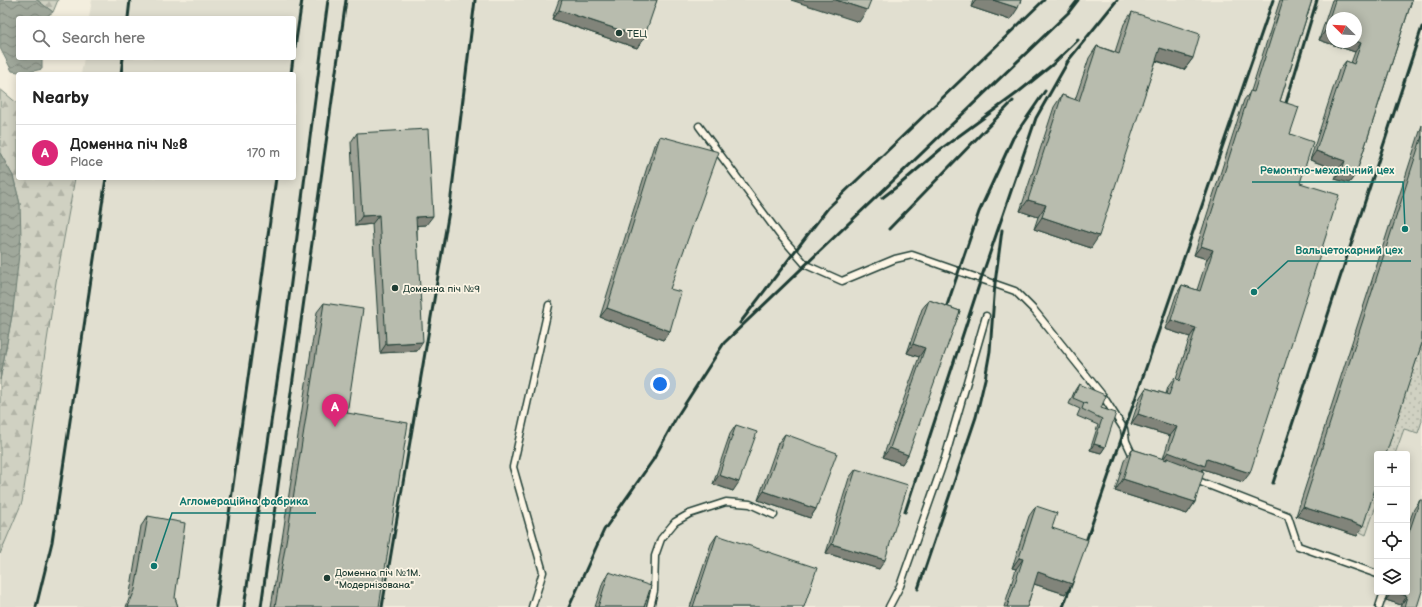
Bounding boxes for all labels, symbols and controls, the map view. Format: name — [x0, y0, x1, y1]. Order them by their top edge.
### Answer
north arrow — [1326, 12, 1362, 48]
search box — [16, 16, 296, 60]
icon: search — [30, 27, 52, 49]
marker: ТЕЦ — [614, 28, 624, 38]
place label: ТЕЦ — [627, 28, 647, 40]
text: Search here — [62, 29, 145, 48]
text: Nearby — [32, 88, 89, 108]
text: Доменна піч №8 — [70, 135, 188, 154]
text: A — [41, 145, 49, 161]
text: 170 m — [247, 145, 280, 161]
text: Place — [70, 154, 103, 170]
callout: Ремонтно-механічний цех — [1252, 159, 1403, 182]
text: Ремонтно-механічний цех — [1260, 164, 1394, 177]
callout: Вальцетокарний цех — [1288, 238, 1411, 261]
text: Вальцетокарний цех — [1295, 244, 1403, 257]
marker: Доменна піч №9 — [390, 283, 400, 293]
place label: Доменна піч №9 — [403, 283, 480, 295]
your location — [650, 374, 670, 394]
pin: A — [322, 394, 348, 427]
map controls — [1374, 451, 1410, 595]
button: + — [1374, 451, 1410, 487]
button: − — [1374, 487, 1410, 523]
callout: Агломераційна фабрика — [172, 490, 316, 513]
text: Агломераційна фабрика — [179, 495, 309, 508]
button: locate — [1374, 523, 1410, 559]
button: layers — [1374, 559, 1410, 595]
place label: Доменна піч №1М. "Модернізована" — [335, 567, 420, 591]
marker: Доменна піч №1М. "Модернізована" — [322, 573, 332, 583]

